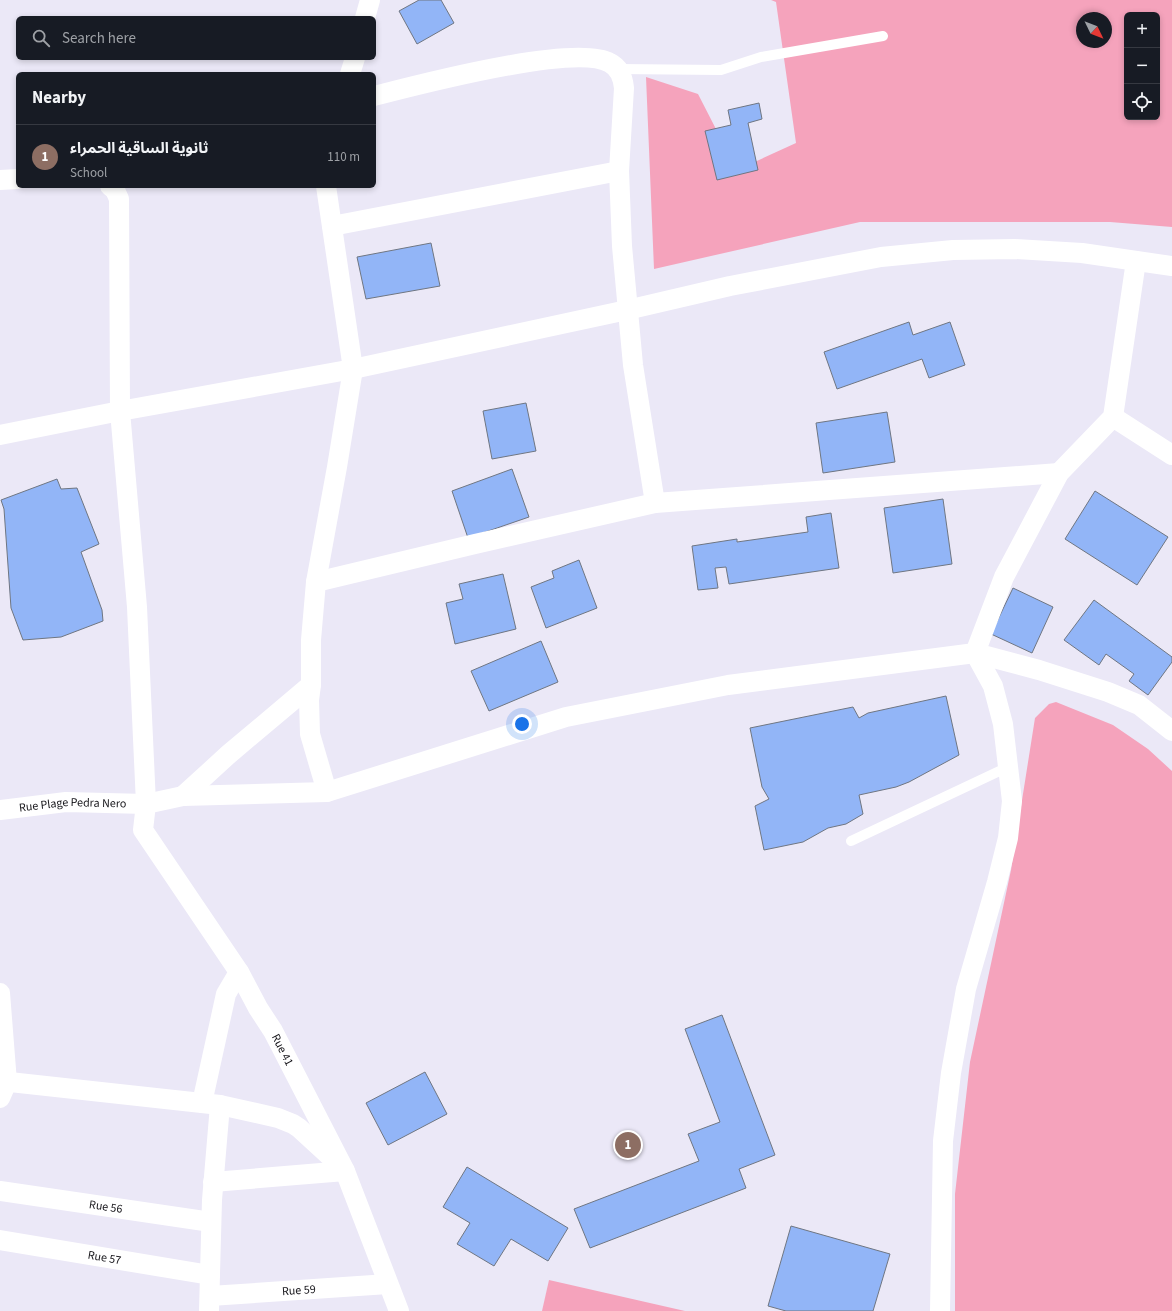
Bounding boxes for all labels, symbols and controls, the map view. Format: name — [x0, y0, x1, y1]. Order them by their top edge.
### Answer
north arrow — [1076, 12, 1112, 48]
map controls — [1124, 12, 1160, 120]
button: + — [1124, 12, 1160, 48]
search box — [16, 16, 376, 60]
icon: search — [30, 27, 52, 49]
text: Search here — [62, 28, 136, 49]
button: − — [1124, 48, 1160, 84]
button: locate — [1124, 84, 1160, 120]
text: Nearby — [32, 86, 86, 110]
text: ثانوية الساقية الحمراء — [70, 138, 208, 159]
text: 1 — [42, 148, 48, 166]
text: 110 m — [327, 148, 360, 166]
text: School — [70, 164, 107, 182]
your location — [512, 714, 532, 734]
street label: Rue Plage Pedra Nero — [18, 793, 127, 816]
street label: Rue 41 — [267, 1031, 298, 1069]
pin: 1 — [615, 1130, 641, 1160]
street label: Rue 56 — [88, 1196, 124, 1217]
street label: Rue 57 — [87, 1246, 123, 1269]
street label: Rue 59 — [281, 1280, 316, 1300]

